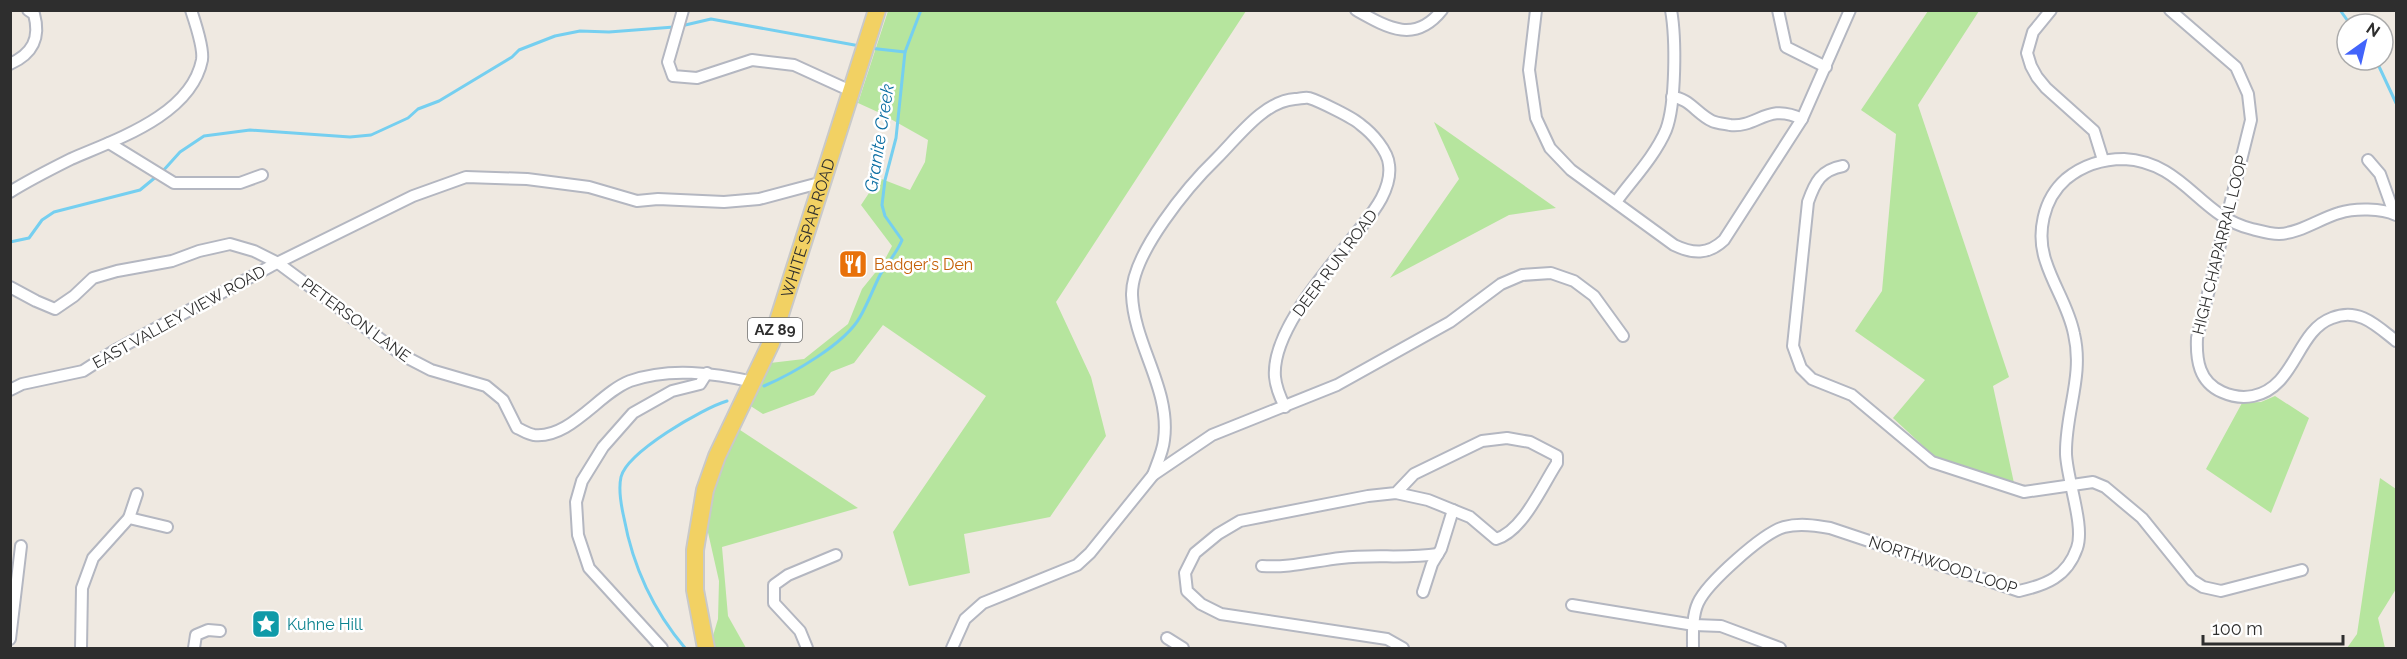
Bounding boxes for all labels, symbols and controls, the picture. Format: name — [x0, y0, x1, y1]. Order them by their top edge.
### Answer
north arrow — [2335, 12, 2395, 72]
text: N — [2363, 19, 2383, 41]
water label: Granite Creek — [860, 82, 898, 194]
street label: HIGH CHAPARRAL LOOP — [2189, 153, 2252, 337]
street label: WHITE SPAR ROAD — [777, 156, 839, 300]
street label: DEER RUN ROAD — [1289, 206, 1381, 320]
restaurant icon: Badger's Den — [837, 248, 869, 280]
place label: Badger's Den — [874, 255, 973, 274]
street label: EAST VALLEY VIEW ROAD — [89, 262, 269, 372]
street label: PETERSON LANE — [298, 274, 414, 366]
road number: AZ 89 — [748, 318, 802, 342]
street label: NORTHWOOD LOOP — [1866, 532, 2020, 598]
place icon: Kuhne Hill — [250, 608, 282, 640]
scale bar — [2203, 608, 2342, 646]
place label: Kuhne Hill — [287, 615, 363, 634]
text: 100 m — [2212, 618, 2263, 639]

